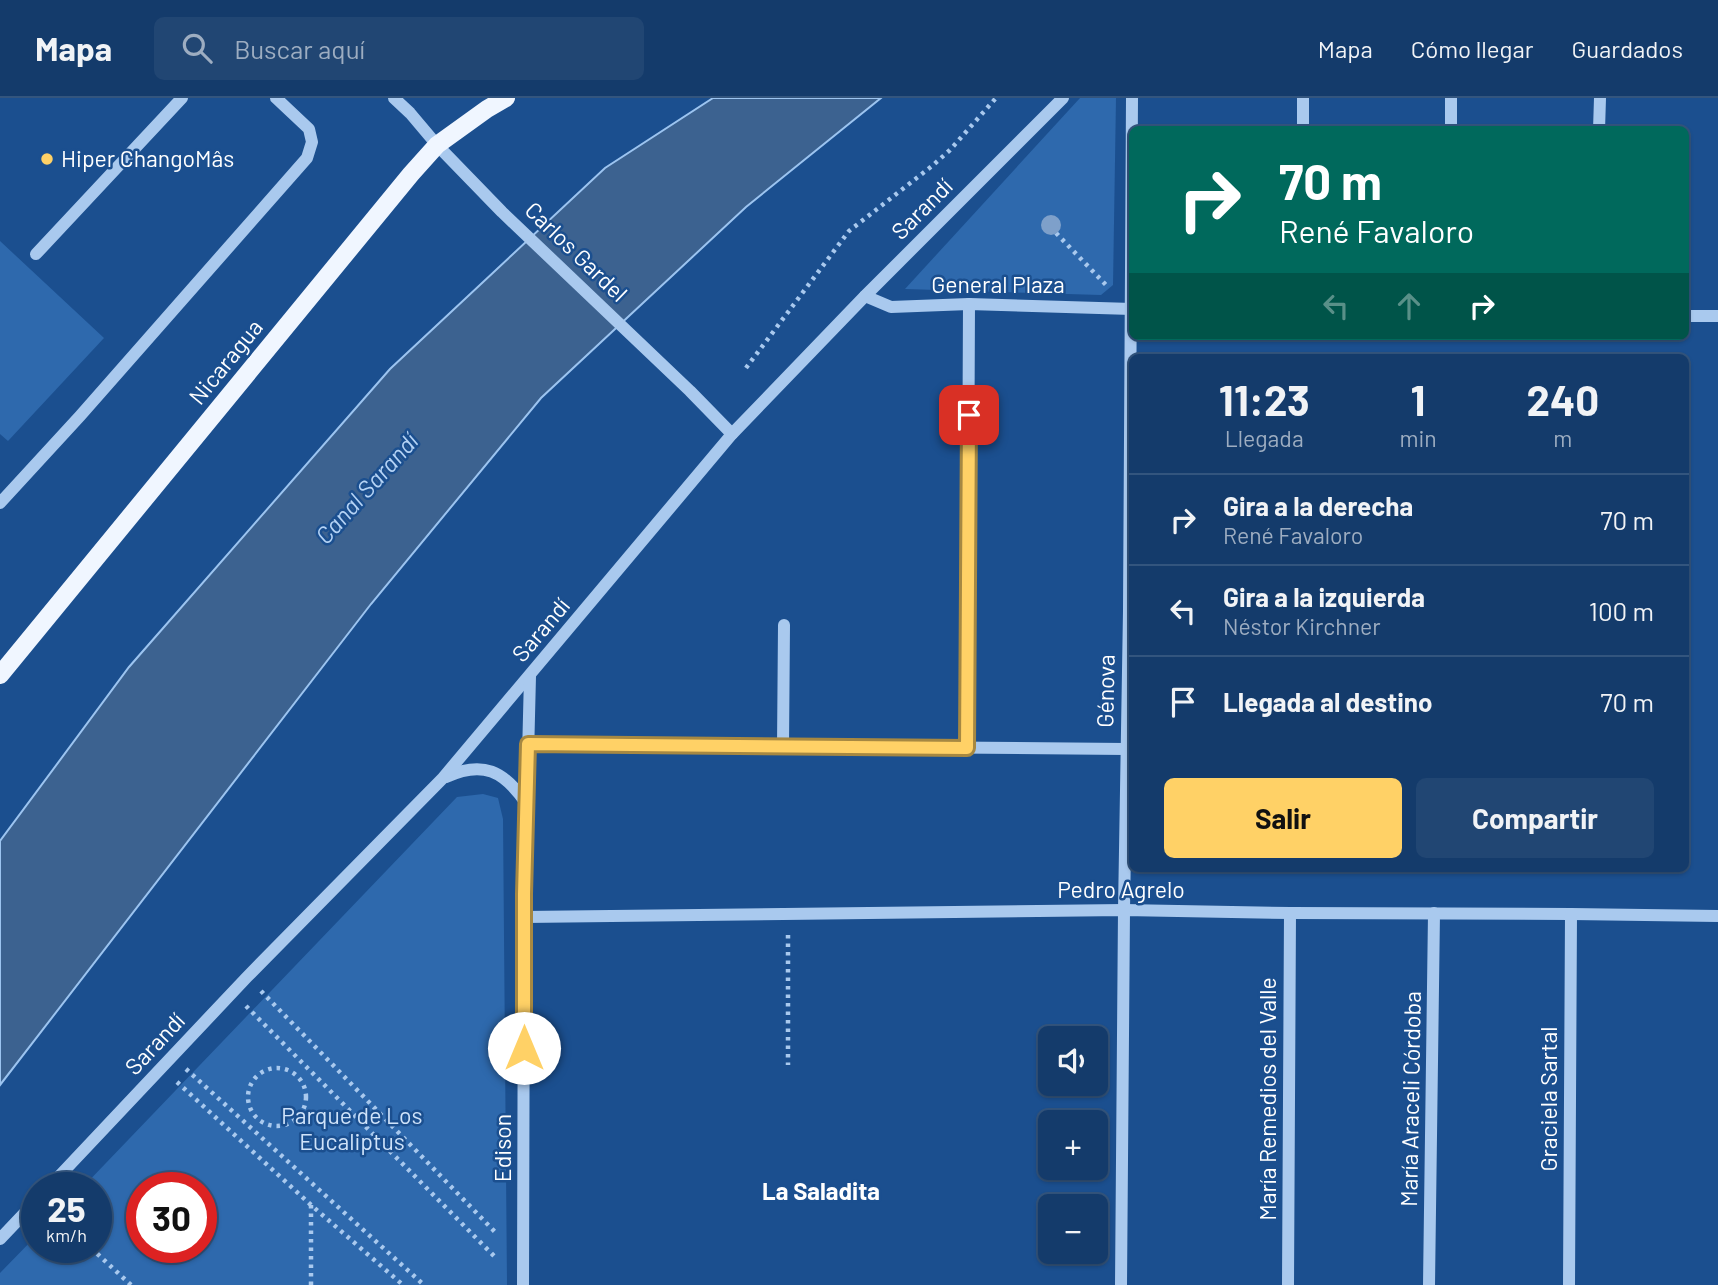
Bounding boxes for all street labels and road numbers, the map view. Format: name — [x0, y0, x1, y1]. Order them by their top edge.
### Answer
street label: Sarandí — [885, 172, 958, 245]
street label: Carlos Gardel — [520, 196, 634, 307]
street label: General Plaza — [931, 270, 1065, 298]
street label: Nicaragua — [182, 313, 268, 410]
street label: Sarandí — [505, 592, 575, 667]
street label: Génova — [1090, 654, 1120, 728]
street label: Pedro Agrelo — [1057, 875, 1185, 903]
street label: María Remedios del Valle — [1253, 977, 1281, 1221]
street label: María Araceli Córdoba — [1394, 991, 1426, 1207]
street label: Sarandí — [118, 1006, 190, 1080]
street label: Graciela Sartal — [1534, 1026, 1562, 1172]
street label: Edison — [488, 1114, 516, 1182]

